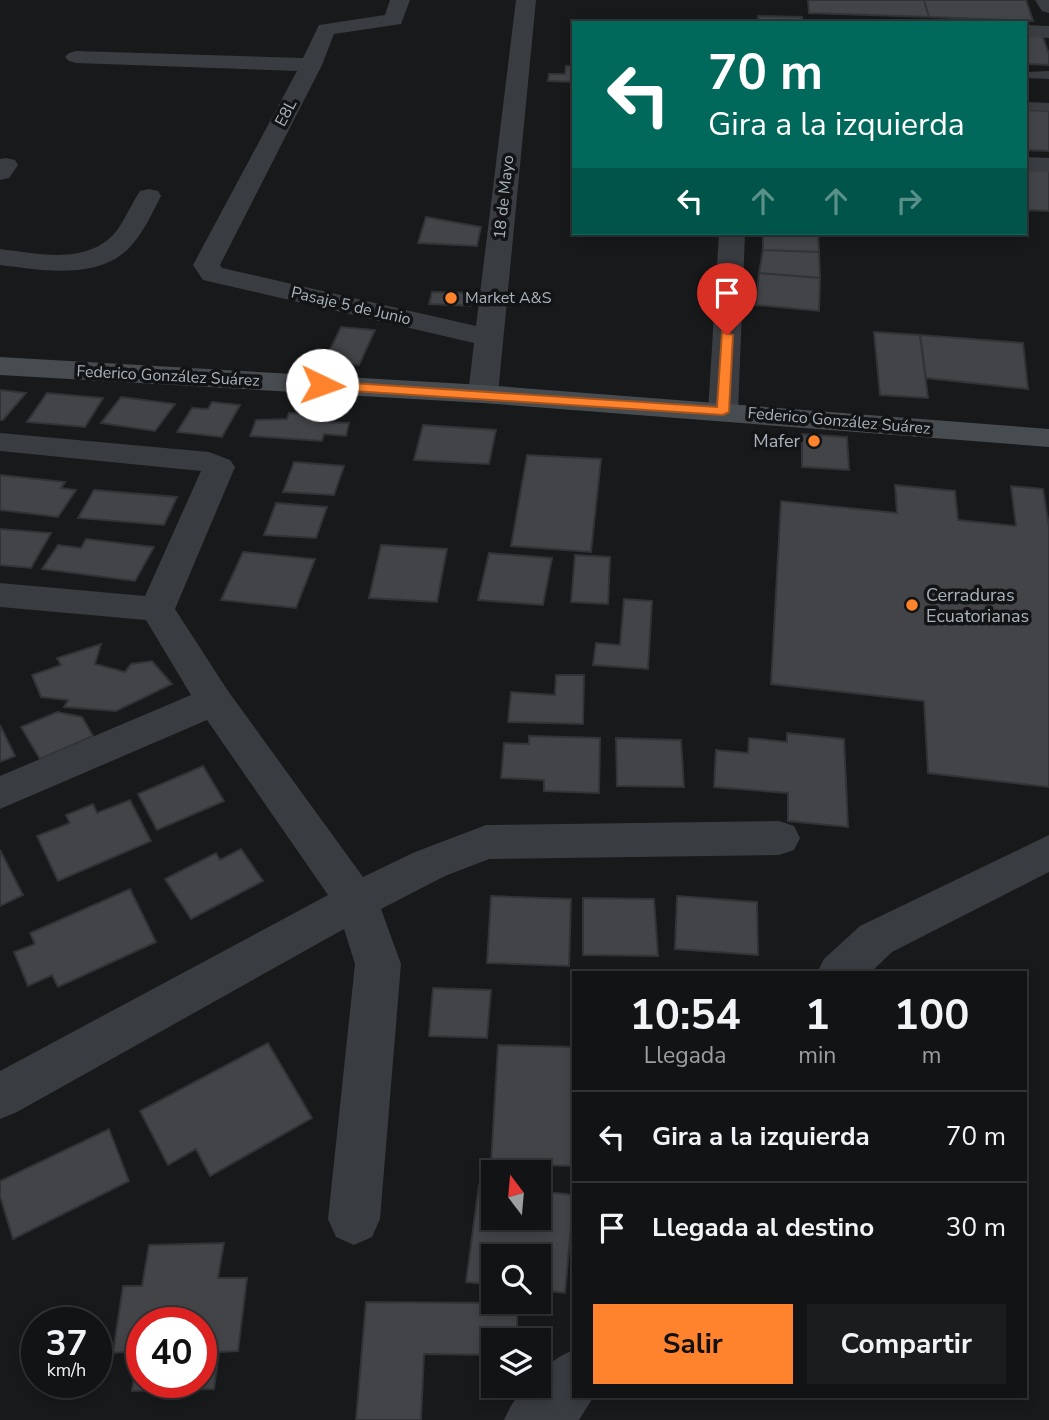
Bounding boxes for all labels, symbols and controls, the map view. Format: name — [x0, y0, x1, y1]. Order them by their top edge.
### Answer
text: 70 m — [708, 39, 823, 106]
icon: left — [593, 49, 684, 140]
street label: E8L — [270, 95, 302, 130]
text: Gira a la izquierda — [708, 103, 965, 146]
street label: 18 de Mayo — [489, 154, 519, 240]
icon: left — [671, 182, 709, 220]
icon: ahead — [744, 182, 782, 220]
icon: ahead — [817, 182, 855, 220]
icon: right — [890, 182, 928, 220]
pin — [697, 263, 757, 335]
icon: arrive — [708, 274, 746, 312]
street label: Pasaje 5 de Junio — [289, 282, 413, 330]
place label: Market A&S — [465, 287, 552, 309]
marker: Market A&S — [443, 290, 459, 306]
position arrow — [285, 348, 359, 422]
street label: Federico González Suárez — [76, 360, 260, 392]
street label: Federico González Suárez — [747, 402, 931, 440]
place label: Mafer — [753, 429, 801, 453]
marker: Mafer — [806, 433, 822, 449]
place label: Cerraduras Ecuatorianas — [926, 583, 1029, 628]
marker: Cerraduras Ecuatorianas — [904, 597, 920, 613]
text: 10:54 — [630, 987, 741, 1044]
text: 1 — [805, 987, 830, 1044]
text: 100 — [894, 987, 969, 1044]
text: Llegada — [644, 1040, 726, 1071]
text: min — [798, 1040, 836, 1071]
text: m — [922, 1040, 942, 1071]
icon: left — [593, 1118, 631, 1156]
text: Gira a la izquierda — [652, 1119, 870, 1154]
text: 70 m — [946, 1119, 1006, 1154]
north arrow — [481, 1160, 551, 1230]
map controls — [481, 1160, 551, 1398]
icon: arrive — [593, 1209, 631, 1247]
text: Llegada al destino — [652, 1210, 874, 1245]
text: 30 m — [946, 1210, 1006, 1245]
button: search — [481, 1244, 551, 1314]
button: Salir — [593, 1304, 793, 1384]
button: Compartir — [807, 1304, 1006, 1384]
speed limit sign: 40 — [126, 1307, 217, 1398]
text: 37 — [45, 1320, 88, 1367]
button: layers — [481, 1328, 551, 1398]
text: km/h — [47, 1358, 86, 1382]

